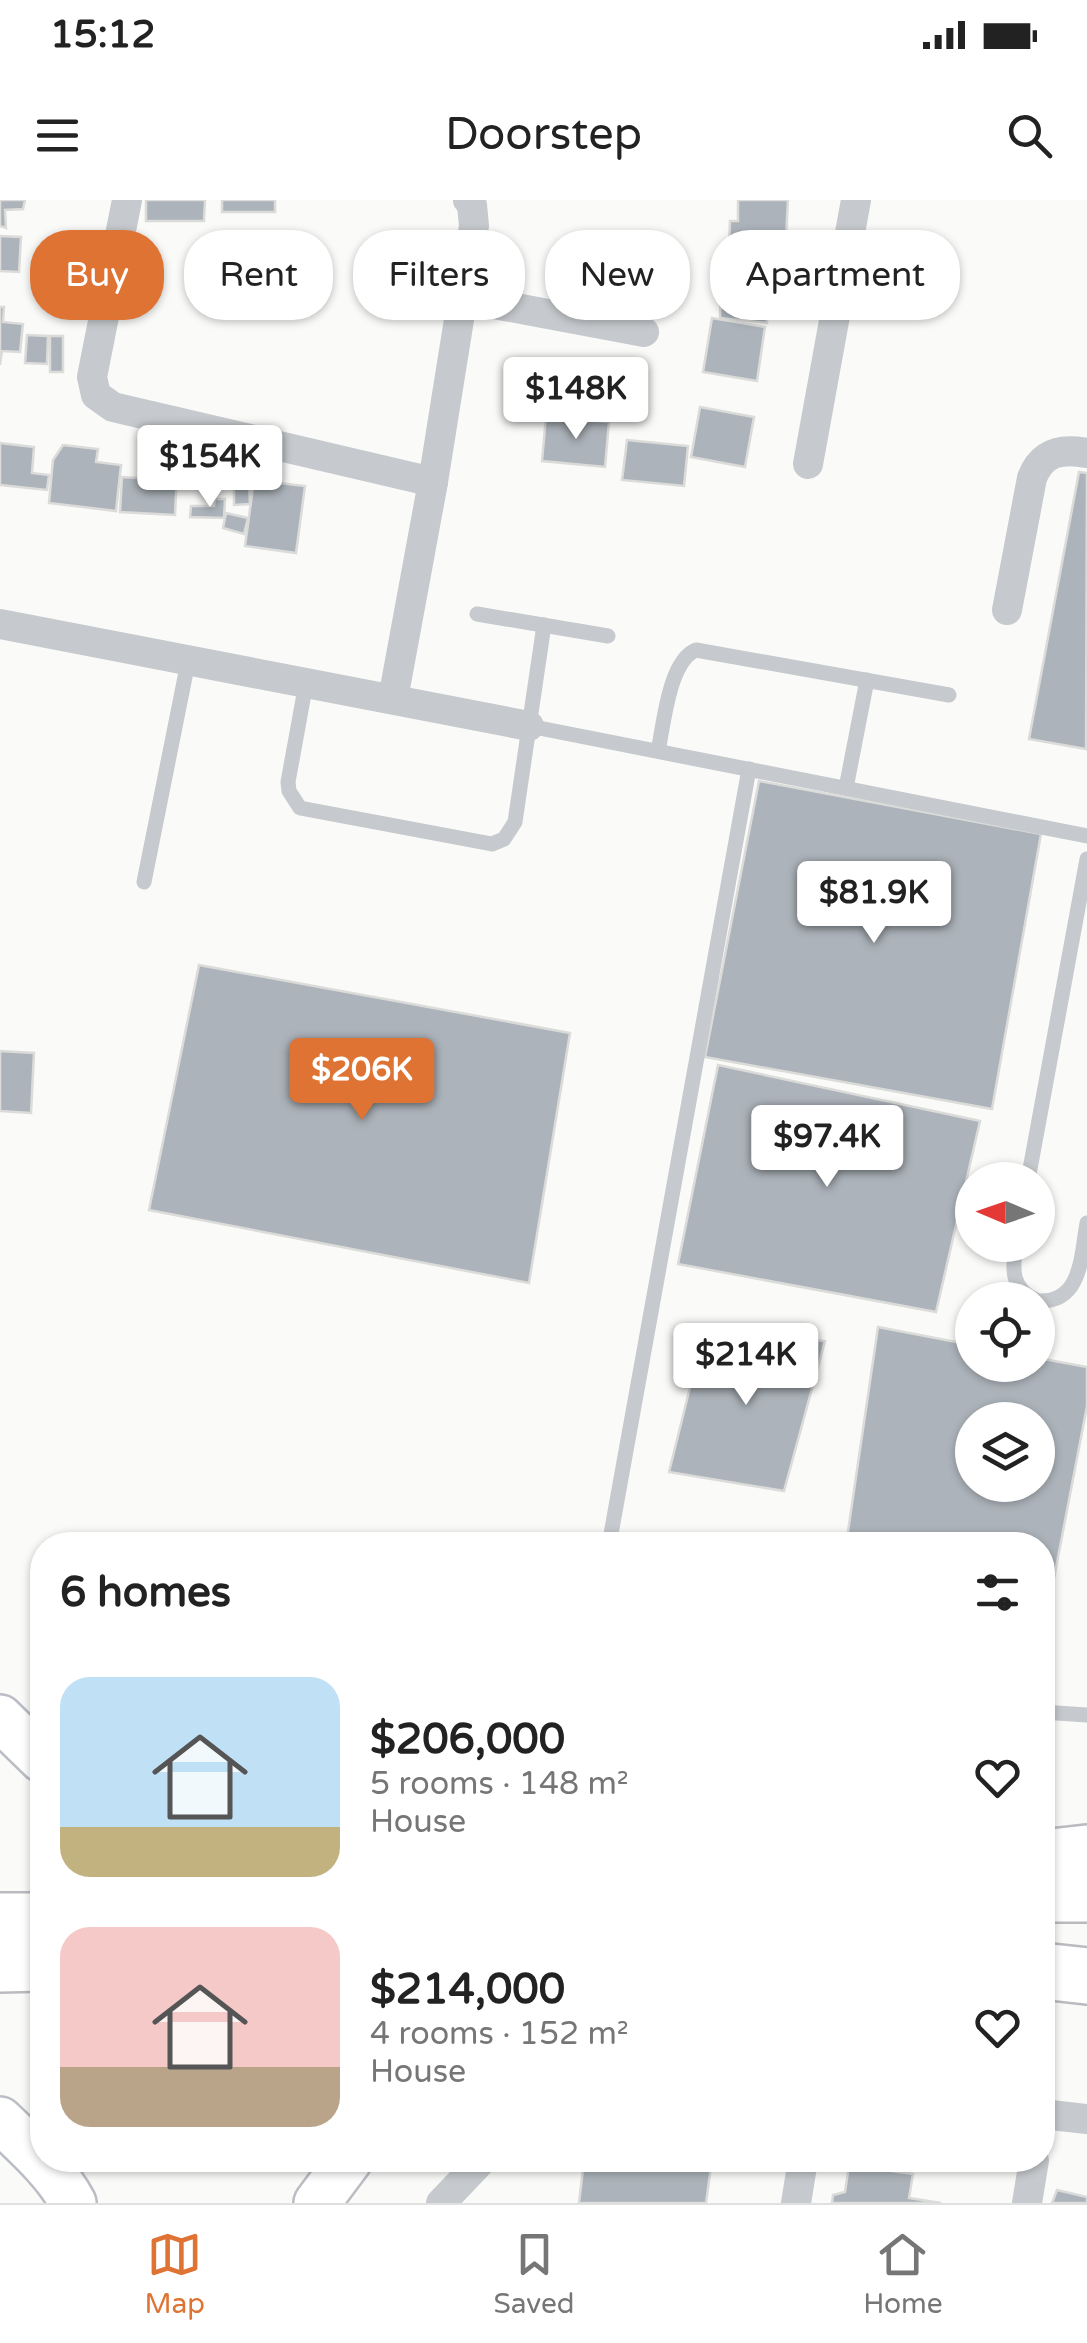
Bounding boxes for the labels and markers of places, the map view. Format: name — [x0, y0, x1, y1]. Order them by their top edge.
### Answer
pin: $148K — [506, 357, 646, 442]
pin: $154K — [140, 425, 280, 510]
pin: $81.9K — [793, 861, 955, 946]
pin: $206K — [292, 1038, 432, 1123]
pin: $97.4K — [746, 1105, 908, 1190]
pin: $214K — [676, 1323, 816, 1408]

